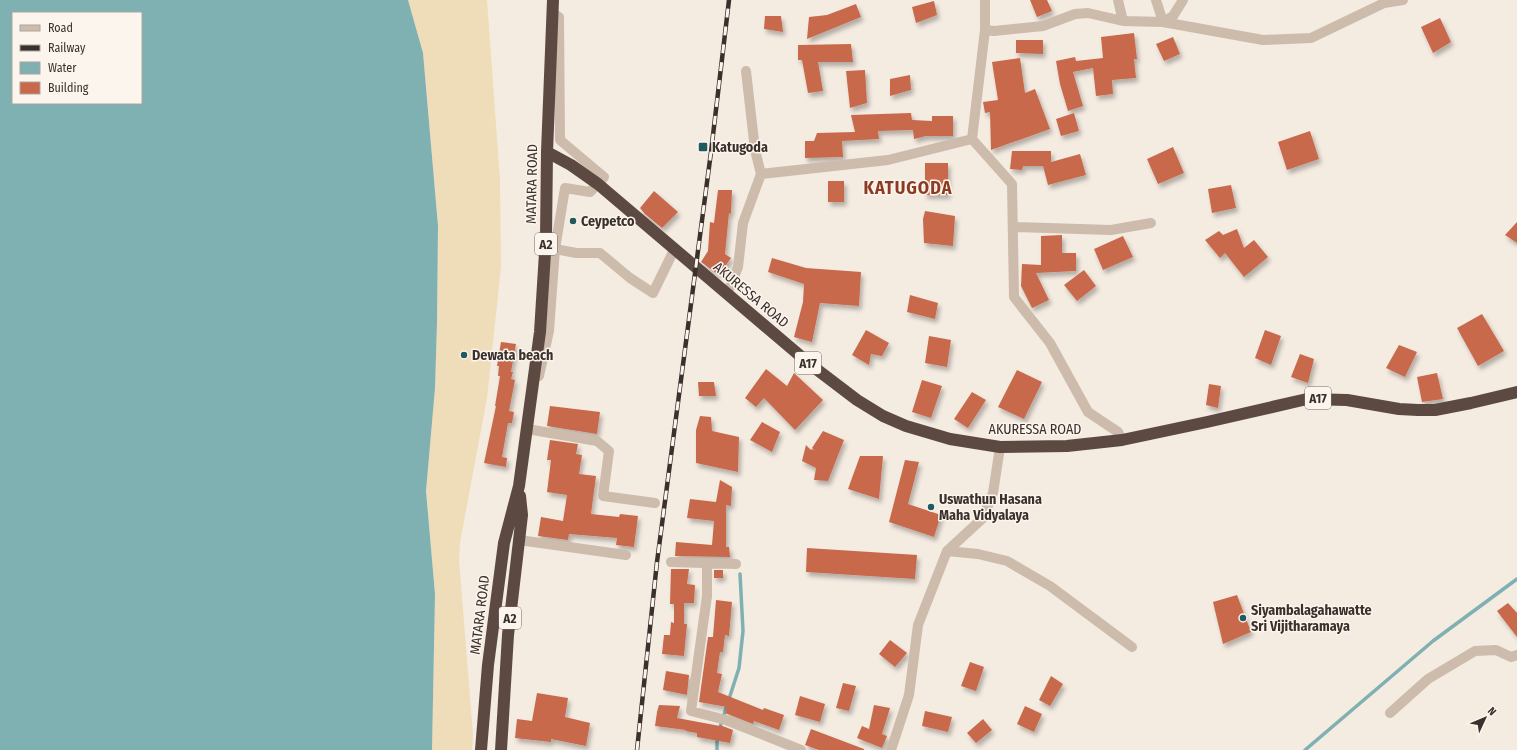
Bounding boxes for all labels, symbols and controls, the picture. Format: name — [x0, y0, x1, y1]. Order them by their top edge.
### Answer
legend — [12, 12, 142, 104]
text: Road — [48, 21, 73, 35]
text: Railway — [48, 41, 86, 55]
text: Water — [48, 61, 77, 75]
text: Building — [48, 81, 89, 95]
place label: Katugoda — [712, 139, 768, 156]
marker: Katugoda — [697, 141, 709, 153]
street label: MATARA ROAD — [523, 144, 541, 224]
district label: KATUGODA — [864, 177, 952, 199]
place label: Ceypetco — [581, 213, 635, 230]
marker: Ceypetco — [568, 216, 578, 226]
road number: A2 — [535, 233, 557, 255]
street label: AKURESSA ROAD — [710, 259, 792, 331]
place label: Dewata beach — [472, 347, 553, 364]
marker: Dewata beach — [459, 350, 469, 360]
road number: A17 — [795, 352, 821, 374]
road number: A17 — [1305, 387, 1331, 409]
street label: AKURESSA ROAD — [989, 421, 1081, 438]
place label: Uswathun Hasana Maha Vidyalaya — [939, 491, 1042, 524]
marker: Uswathun Hasana Maha Vidyalaya — [926, 502, 936, 512]
street label: MATARA ROAD — [467, 574, 493, 656]
place label: Siyambalagahawatte Sri Vijitharamaya — [1251, 602, 1372, 635]
road number: A2 — [499, 607, 521, 629]
marker: Siyambalagahawatte Sri Vijitharamaya — [1238, 613, 1248, 623]
north arrow — [1465, 698, 1505, 738]
text: N — [1485, 705, 1499, 718]

